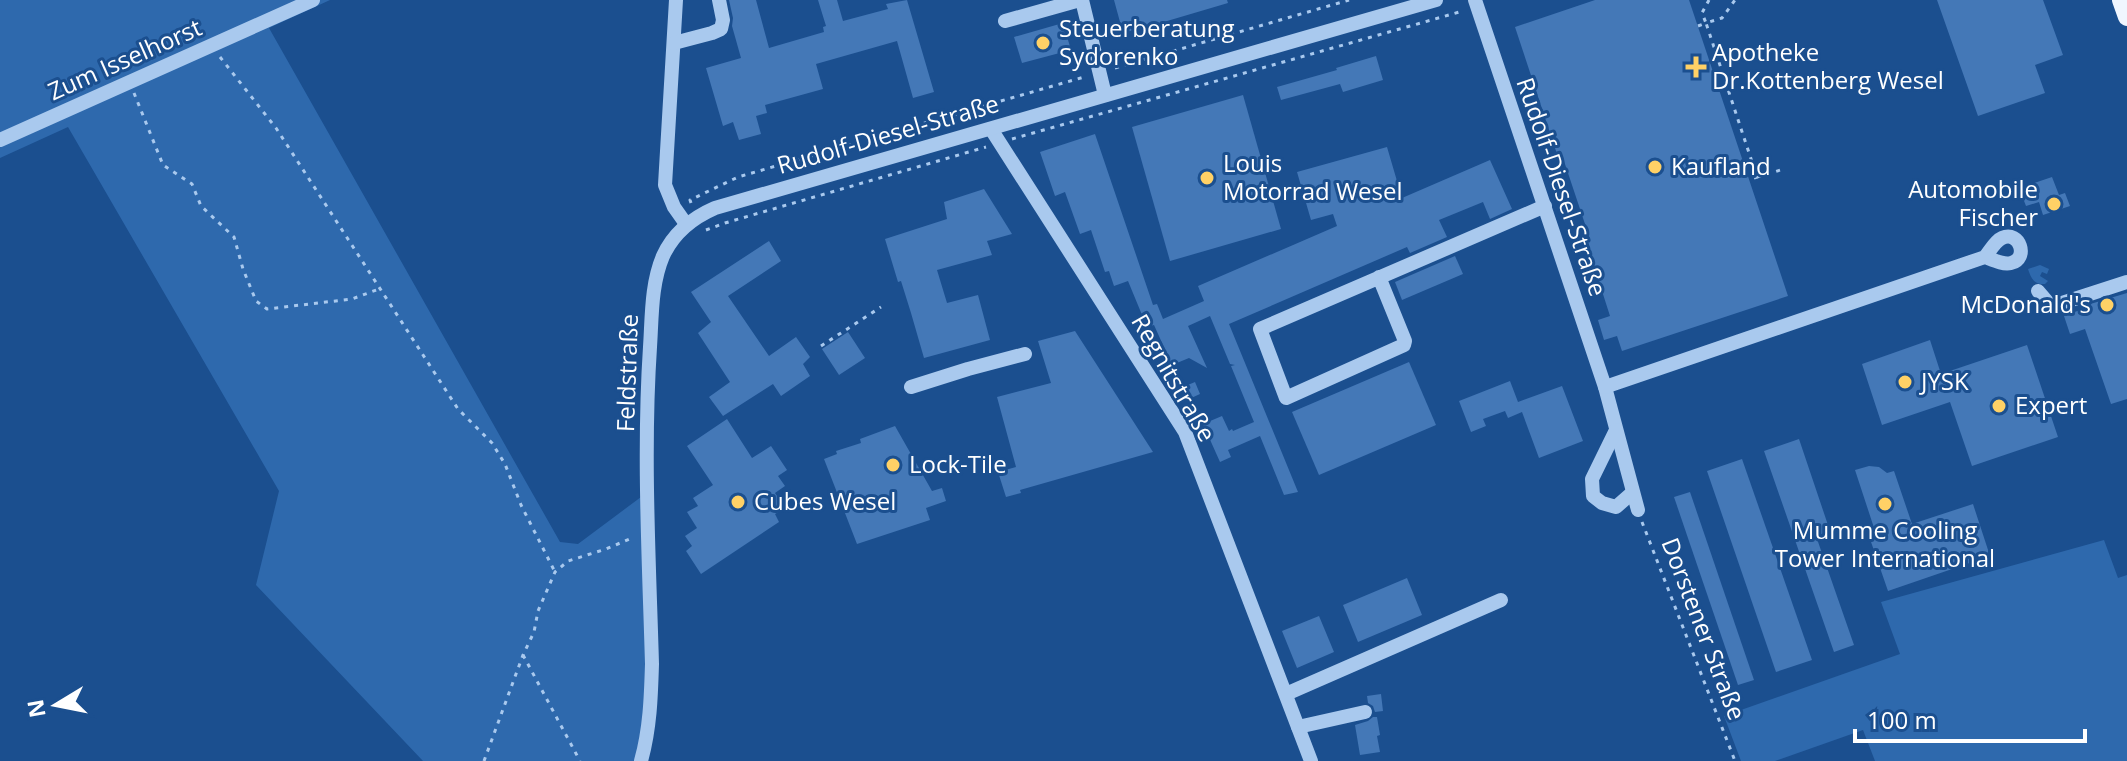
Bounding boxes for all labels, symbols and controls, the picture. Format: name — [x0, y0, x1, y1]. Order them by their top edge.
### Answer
street label: Zum Isselhorst — [42, 10, 206, 107]
place label: Steuerberatung Sydorenko — [1059, 11, 1235, 72]
marker: Steuerberatung Sydorenko — [1034, 34, 1052, 52]
place label: Apotheke Dr.Kottenberg Wesel — [1712, 35, 1944, 96]
marker: Apotheke Dr.Kottenberg Wesel — [1687, 58, 1705, 76]
street label: Rudolf-Diesel-Straße — [1509, 73, 1615, 300]
street label: Rudolf-Diesel-Straße — [773, 86, 1002, 181]
place label: Louis Motorrad Wesel — [1223, 146, 1403, 207]
place label: Kaufland — [1671, 149, 1771, 182]
marker: Kaufland — [1646, 158, 1664, 176]
marker: Louis Motorrad Wesel — [1198, 169, 1216, 187]
place label: Automobile Fischer — [1908, 172, 2038, 233]
marker: Automobile Fischer — [2045, 195, 2063, 213]
place label: McDonald's — [1961, 287, 2091, 320]
marker: McDonald's — [2098, 296, 2116, 314]
street label: Regnitstraße — [1124, 307, 1224, 447]
street label: Feldstraße — [608, 313, 645, 433]
place label: JYSK — [1919, 364, 1969, 397]
marker: JYSK — [1896, 373, 1914, 391]
place label: Expert — [2015, 388, 2087, 421]
marker: Expert — [1990, 397, 2008, 415]
place label: Lock-Tile — [909, 447, 1007, 480]
marker: Lock-Tile — [884, 456, 902, 474]
place label: Cubes Wesel — [754, 484, 896, 517]
marker: Cubes Wesel — [729, 493, 747, 511]
marker: Mumme Cooling Tower International — [1876, 495, 1894, 513]
place label: Mumme Cooling Tower International — [1775, 513, 1995, 574]
street label: Dorstener Straße — [1654, 533, 1754, 724]
north arrow — [16, 665, 96, 745]
scale bar — [1855, 693, 2085, 743]
text: N — [19, 697, 52, 720]
text: 100 m — [1867, 703, 1937, 736]

